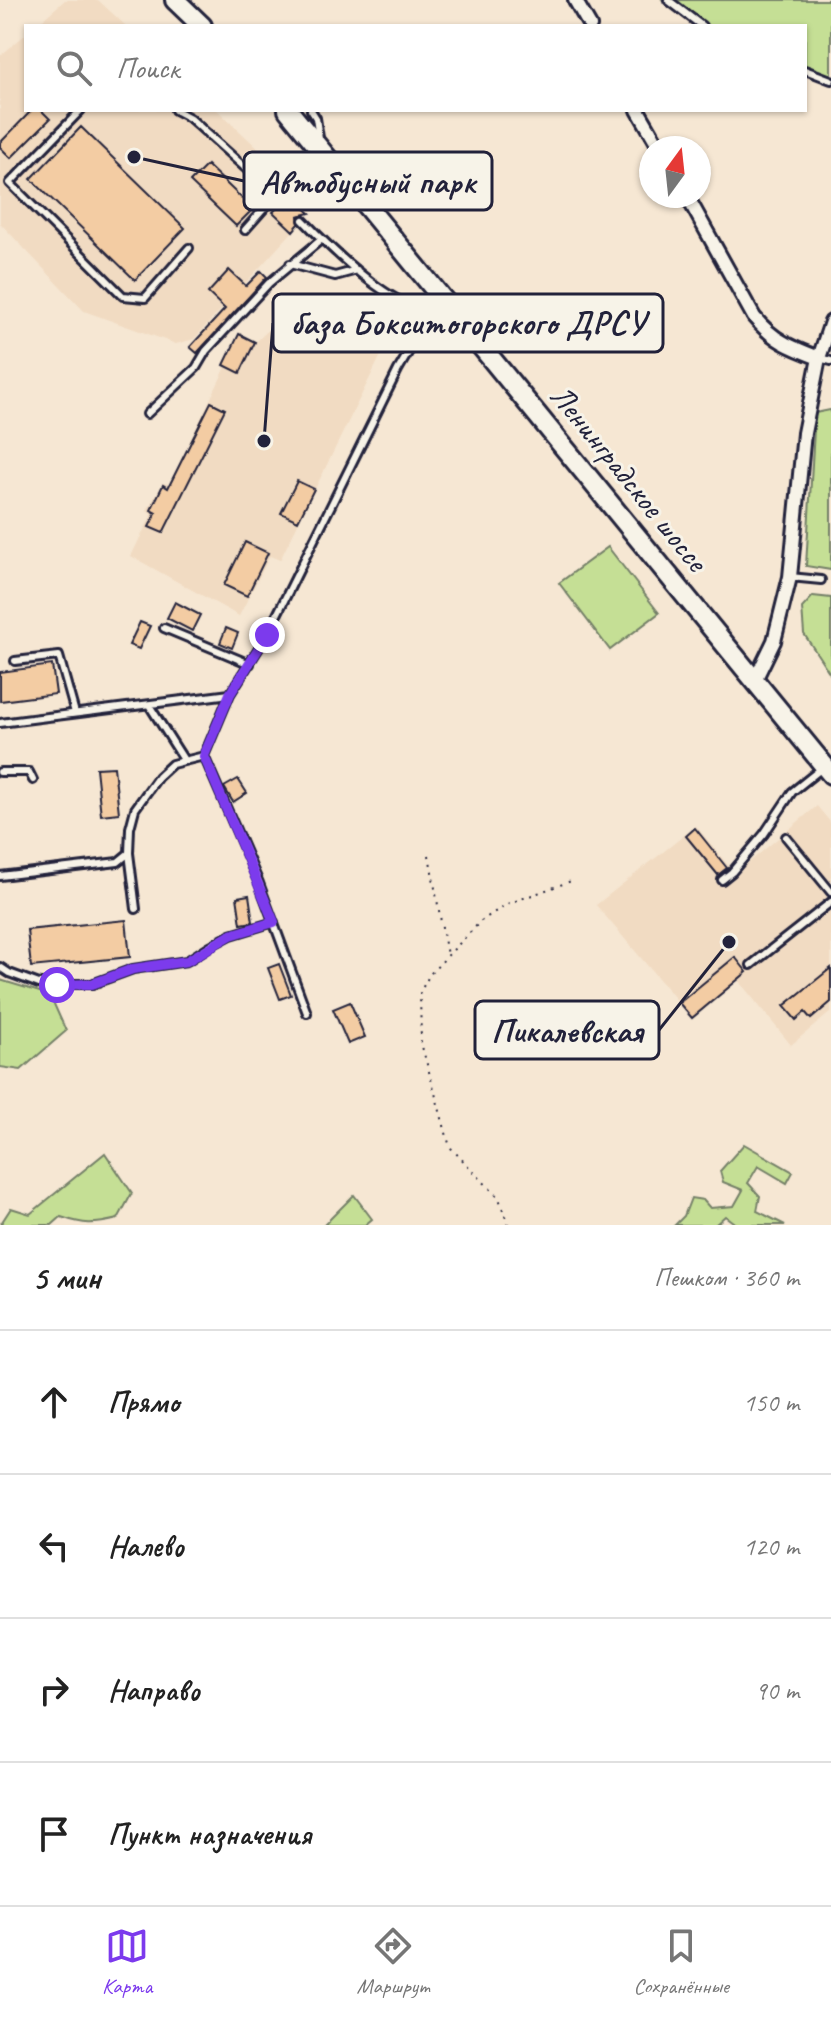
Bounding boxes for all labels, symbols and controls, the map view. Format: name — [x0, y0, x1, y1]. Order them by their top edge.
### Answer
search box — [24, 24, 807, 112]
icon: search — [52, 46, 96, 90]
text: Поиск — [116, 49, 179, 87]
north arrow — [639, 136, 711, 208]
callout: Автобусный парк — [244, 152, 492, 210]
text: Автобусный парк — [260, 160, 478, 203]
callout: база Бокситогорского ДРСУ — [273, 294, 663, 352]
text: база Бокситогорского ДРСУ — [291, 301, 651, 345]
street label: Ленинградское шоссе — [541, 376, 718, 582]
route end — [249, 617, 285, 653]
route start — [39, 967, 75, 1003]
callout: Пикалевская — [475, 1001, 659, 1059]
text: Пикалевская — [491, 1009, 645, 1052]
text: 5 мин — [32, 1256, 101, 1299]
text: Пешком · 360 m — [654, 1261, 799, 1294]
icon: ahead — [32, 1380, 76, 1424]
text: Прямо — [108, 1383, 179, 1421]
text: 150 m — [743, 1386, 799, 1419]
icon: left — [32, 1524, 76, 1568]
text: Налево — [108, 1527, 184, 1565]
text: 120 m — [743, 1530, 799, 1563]
icon: right — [32, 1668, 76, 1712]
text: Направо — [108, 1671, 200, 1709]
text: 90 m — [755, 1674, 799, 1707]
icon: arrive — [32, 1812, 76, 1856]
text: Пункт назначения — [108, 1815, 311, 1853]
tab: Карта — [102, 1924, 152, 2000]
tab: Маршрут — [357, 1924, 429, 2000]
tab: Сохранённые — [633, 1924, 729, 2000]

